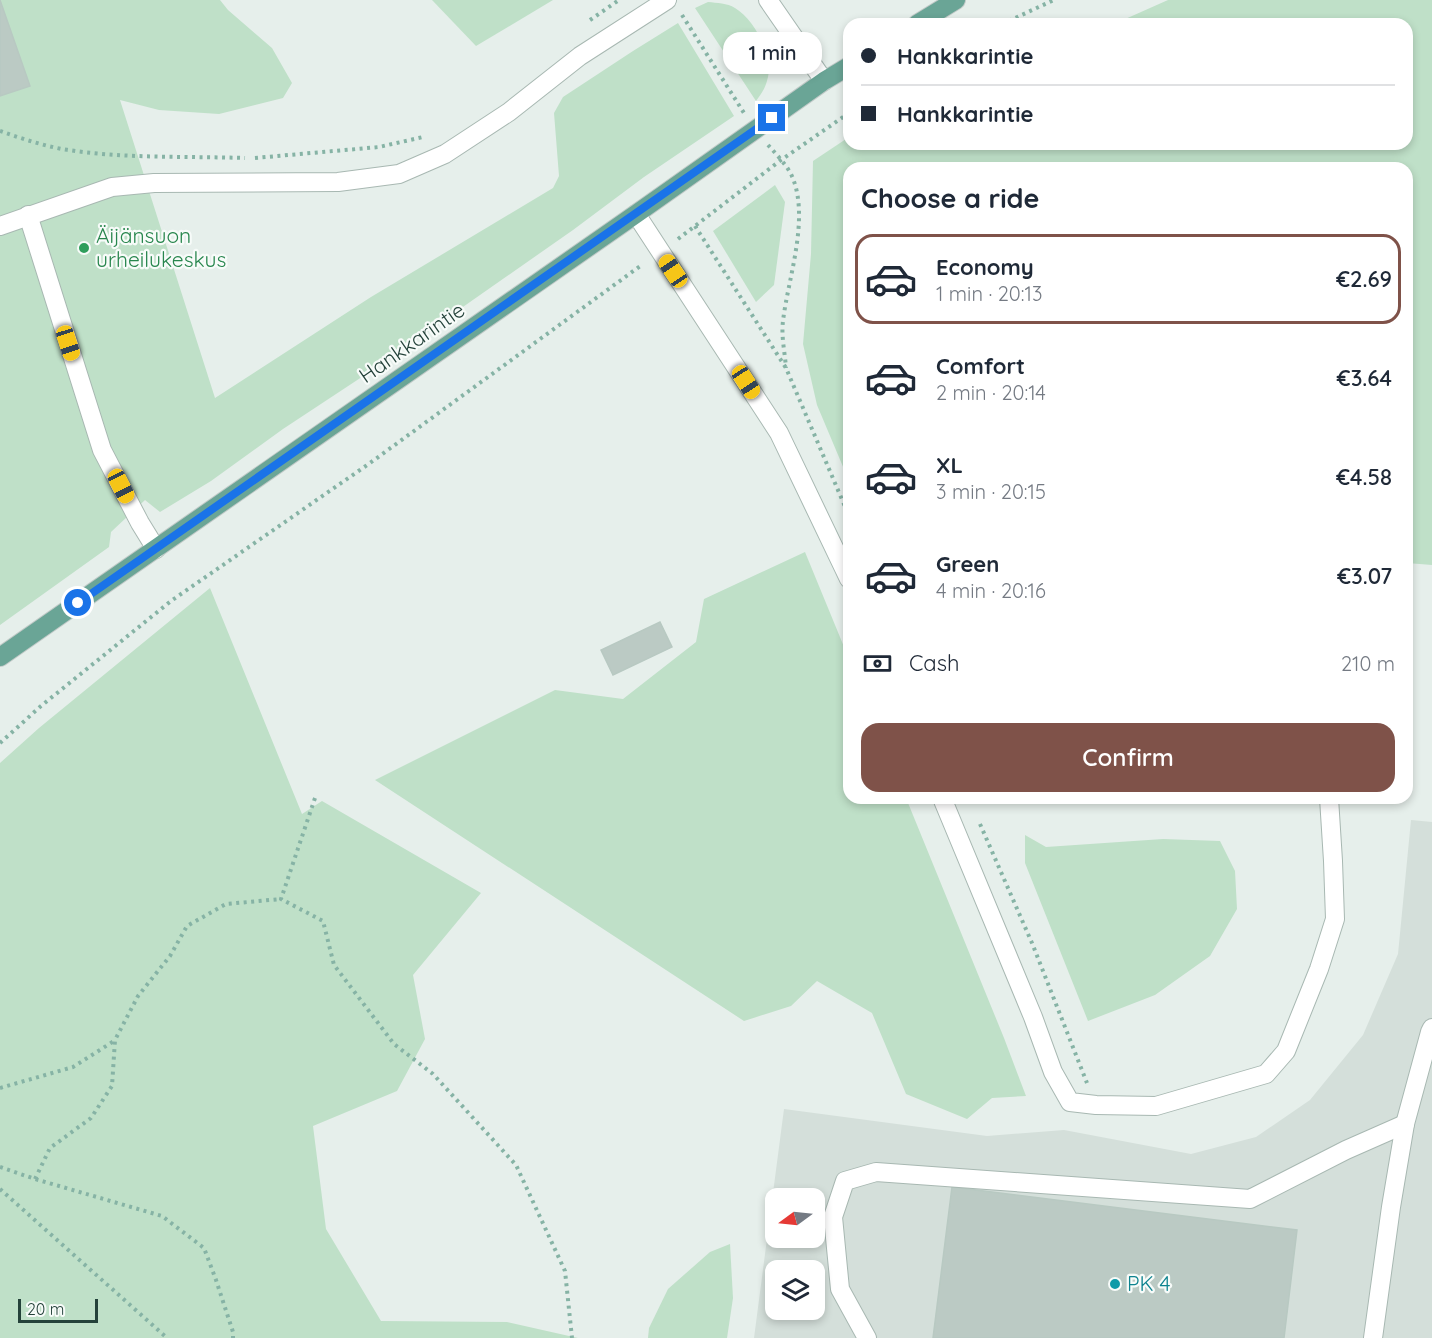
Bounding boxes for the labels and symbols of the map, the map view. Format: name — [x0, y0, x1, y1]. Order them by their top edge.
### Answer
callout: 1 min — [722, 31, 822, 73]
route end — [758, 104, 785, 131]
place label: Äijänsuon urheilukeskus — [96, 222, 226, 272]
marker: Äijänsuon urheilukeskus — [77, 241, 91, 255]
car — [655, 251, 691, 291]
street label: Hankkarintie — [354, 296, 469, 388]
car — [54, 323, 82, 363]
car — [729, 362, 763, 402]
car — [105, 466, 137, 506]
route start — [64, 589, 91, 616]
north arrow — [765, 1188, 825, 1248]
place label: PK 4 — [1127, 1270, 1171, 1296]
marker: PK 4 — [1108, 1277, 1122, 1291]
scale bar — [18, 1296, 98, 1324]

